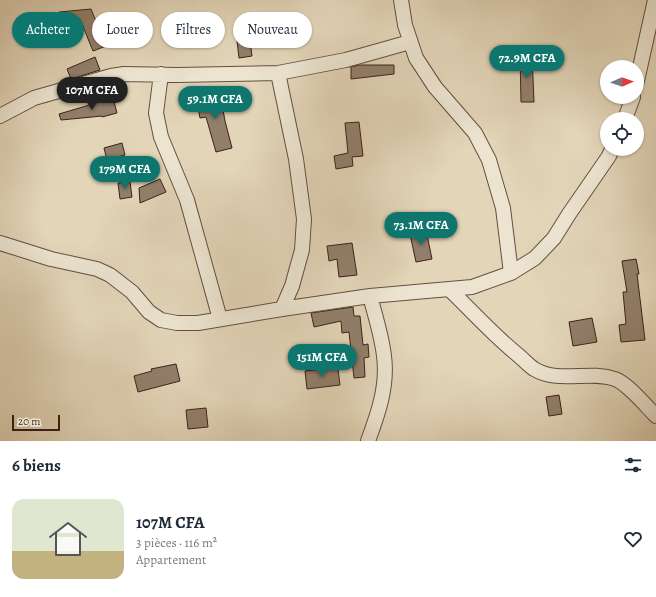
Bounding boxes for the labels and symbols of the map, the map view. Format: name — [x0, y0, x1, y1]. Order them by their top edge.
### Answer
pin: 72.9M CFA — [481, 45, 573, 79]
north arrow — [600, 60, 644, 104]
pin: 107M CFA — [51, 77, 133, 111]
pin: 59.1M CFA — [169, 86, 261, 120]
pin: 179M CFA — [84, 156, 166, 190]
pin: 73.1M CFA — [375, 212, 467, 246]
pin: 151M CFA — [281, 344, 363, 378]
scale bar — [12, 413, 60, 432]

